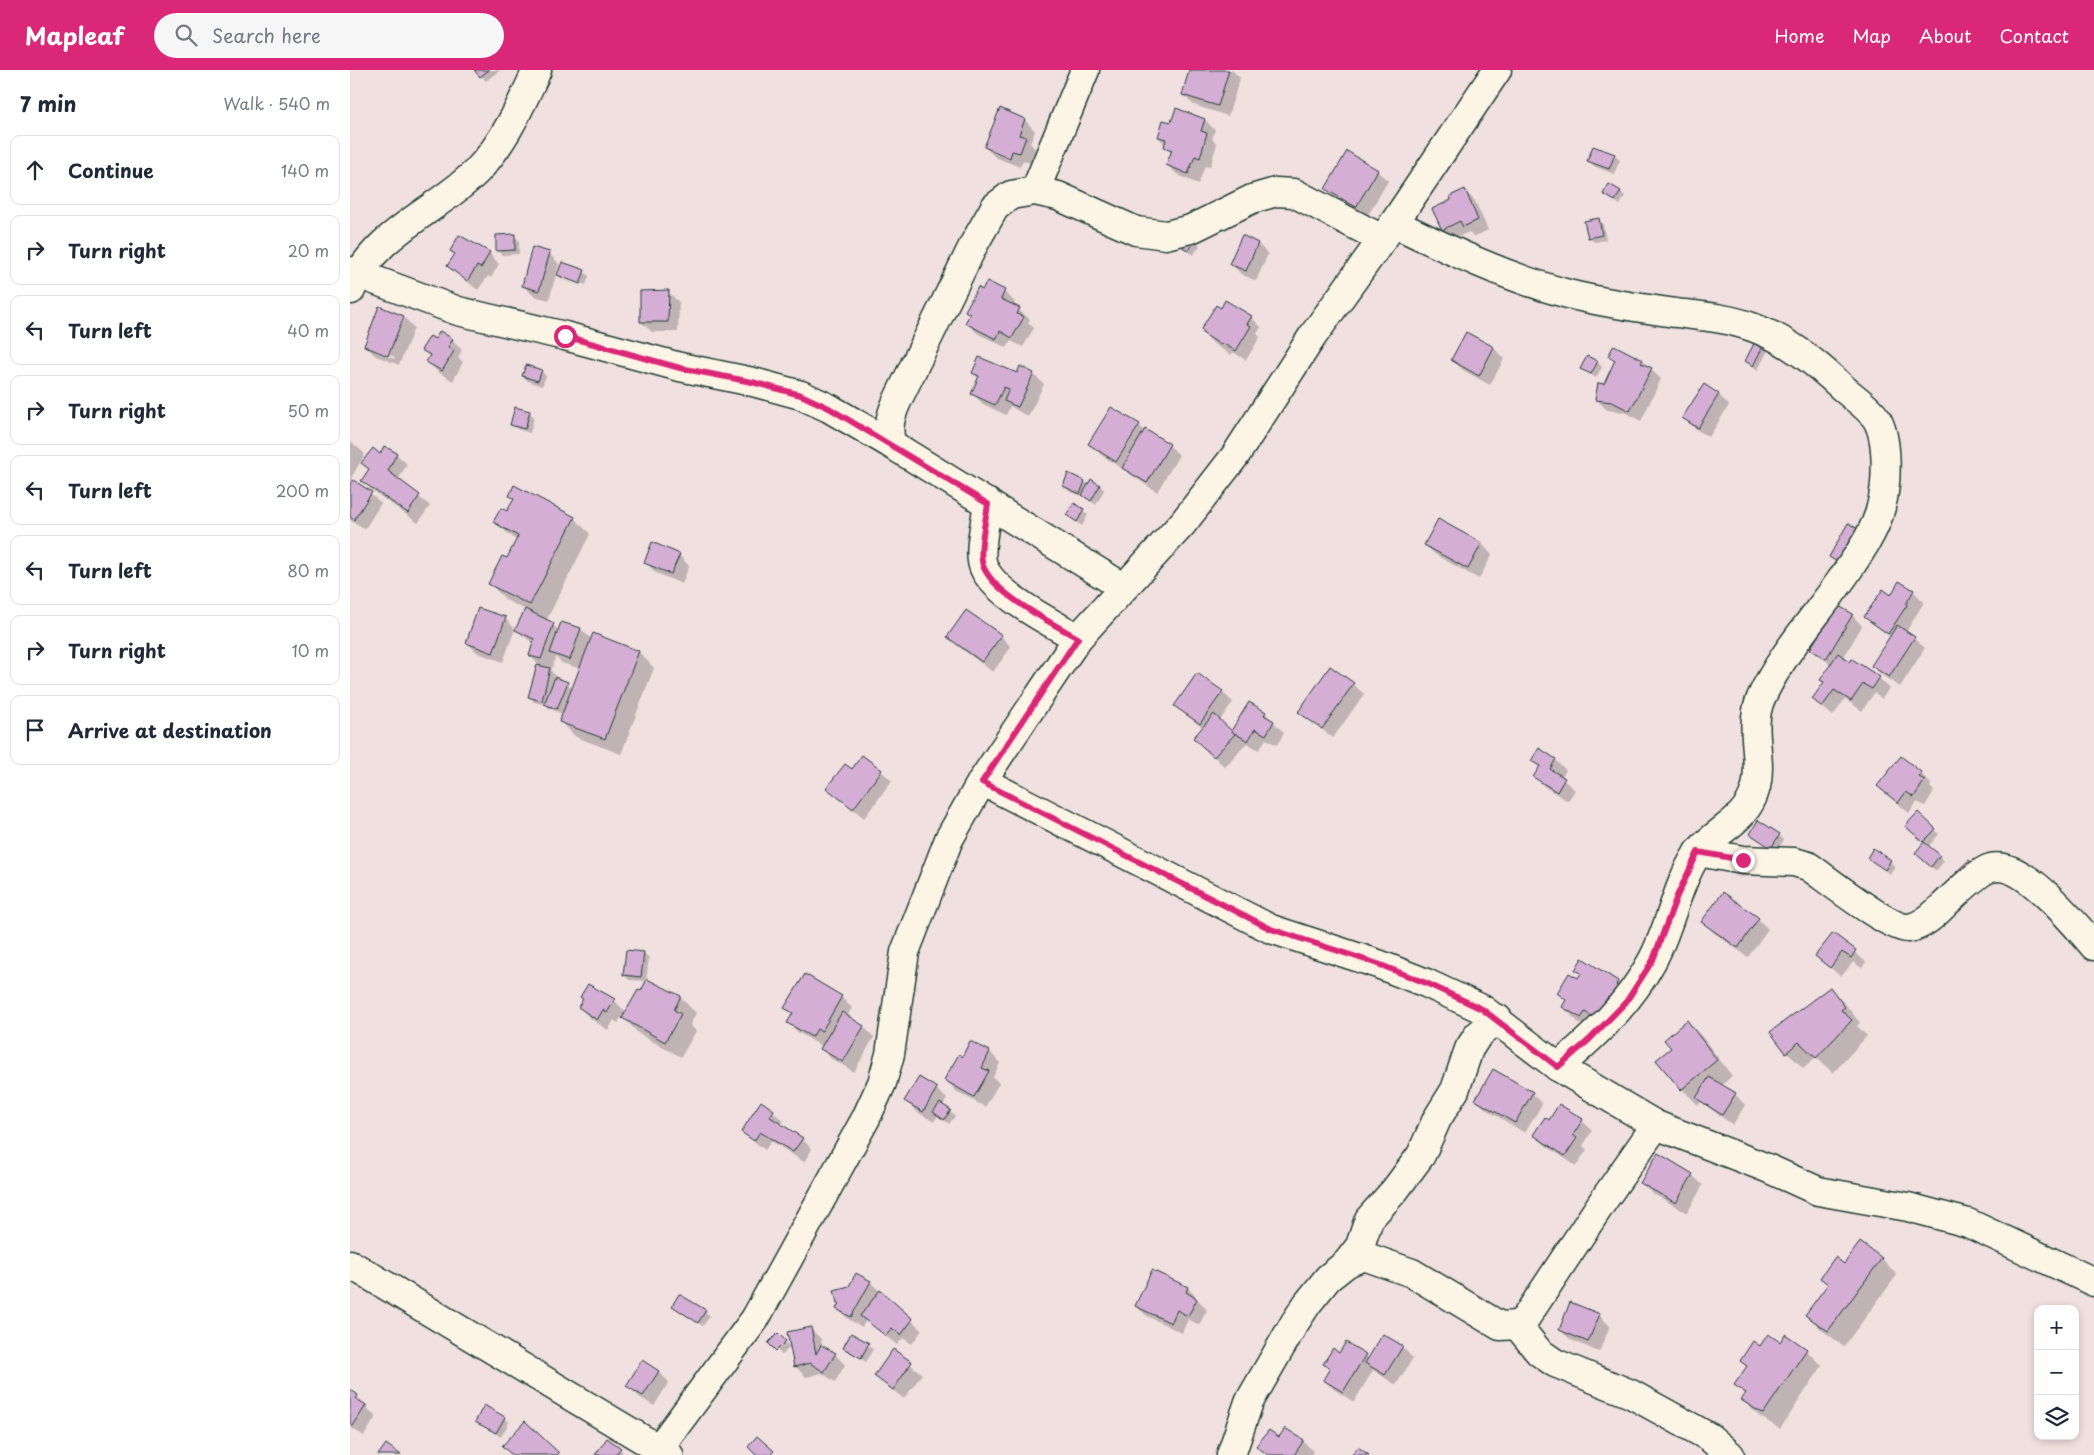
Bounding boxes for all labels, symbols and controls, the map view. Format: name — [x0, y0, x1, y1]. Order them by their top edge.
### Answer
search box — [154, 13, 504, 58]
text: Mapleaf — [25, 17, 124, 53]
icon: search — [172, 21, 200, 49]
text: Search here — [212, 21, 321, 49]
text: Home — [1774, 22, 1824, 49]
text: Map — [1852, 22, 1891, 49]
text: About — [1919, 22, 1971, 49]
text: Contact — [1999, 22, 2069, 49]
text: 7 min — [20, 87, 76, 119]
text: Walk · 540 m — [224, 91, 330, 115]
icon: ahead — [21, 156, 49, 184]
text: Continue — [68, 156, 154, 184]
text: 140 m — [281, 158, 329, 182]
icon: right — [21, 236, 49, 264]
text: Turn right — [68, 236, 166, 264]
text: 20 m — [288, 238, 329, 262]
icon: left — [21, 316, 49, 344]
text: Turn left — [68, 316, 152, 344]
text: 40 m — [287, 318, 329, 342]
route start — [554, 325, 577, 348]
icon: right — [21, 396, 49, 424]
text: Turn right — [68, 396, 166, 424]
text: 50 m — [288, 398, 329, 422]
icon: left — [21, 476, 49, 504]
text: Turn left — [68, 476, 152, 504]
text: 200 m — [276, 478, 329, 502]
icon: left — [21, 556, 49, 584]
text: Turn left — [68, 556, 152, 584]
text: 80 m — [287, 558, 329, 582]
icon: right — [21, 636, 49, 664]
text: Turn right — [68, 636, 166, 664]
text: 10 m — [292, 638, 329, 662]
icon: arrive — [21, 716, 49, 744]
text: Arrive at destination — [68, 716, 272, 744]
route end — [1732, 849, 1755, 872]
map controls — [2034, 1305, 2079, 1440]
button: + — [2034, 1305, 2079, 1350]
button: − — [2034, 1350, 2079, 1395]
button: layers — [2034, 1395, 2079, 1440]

